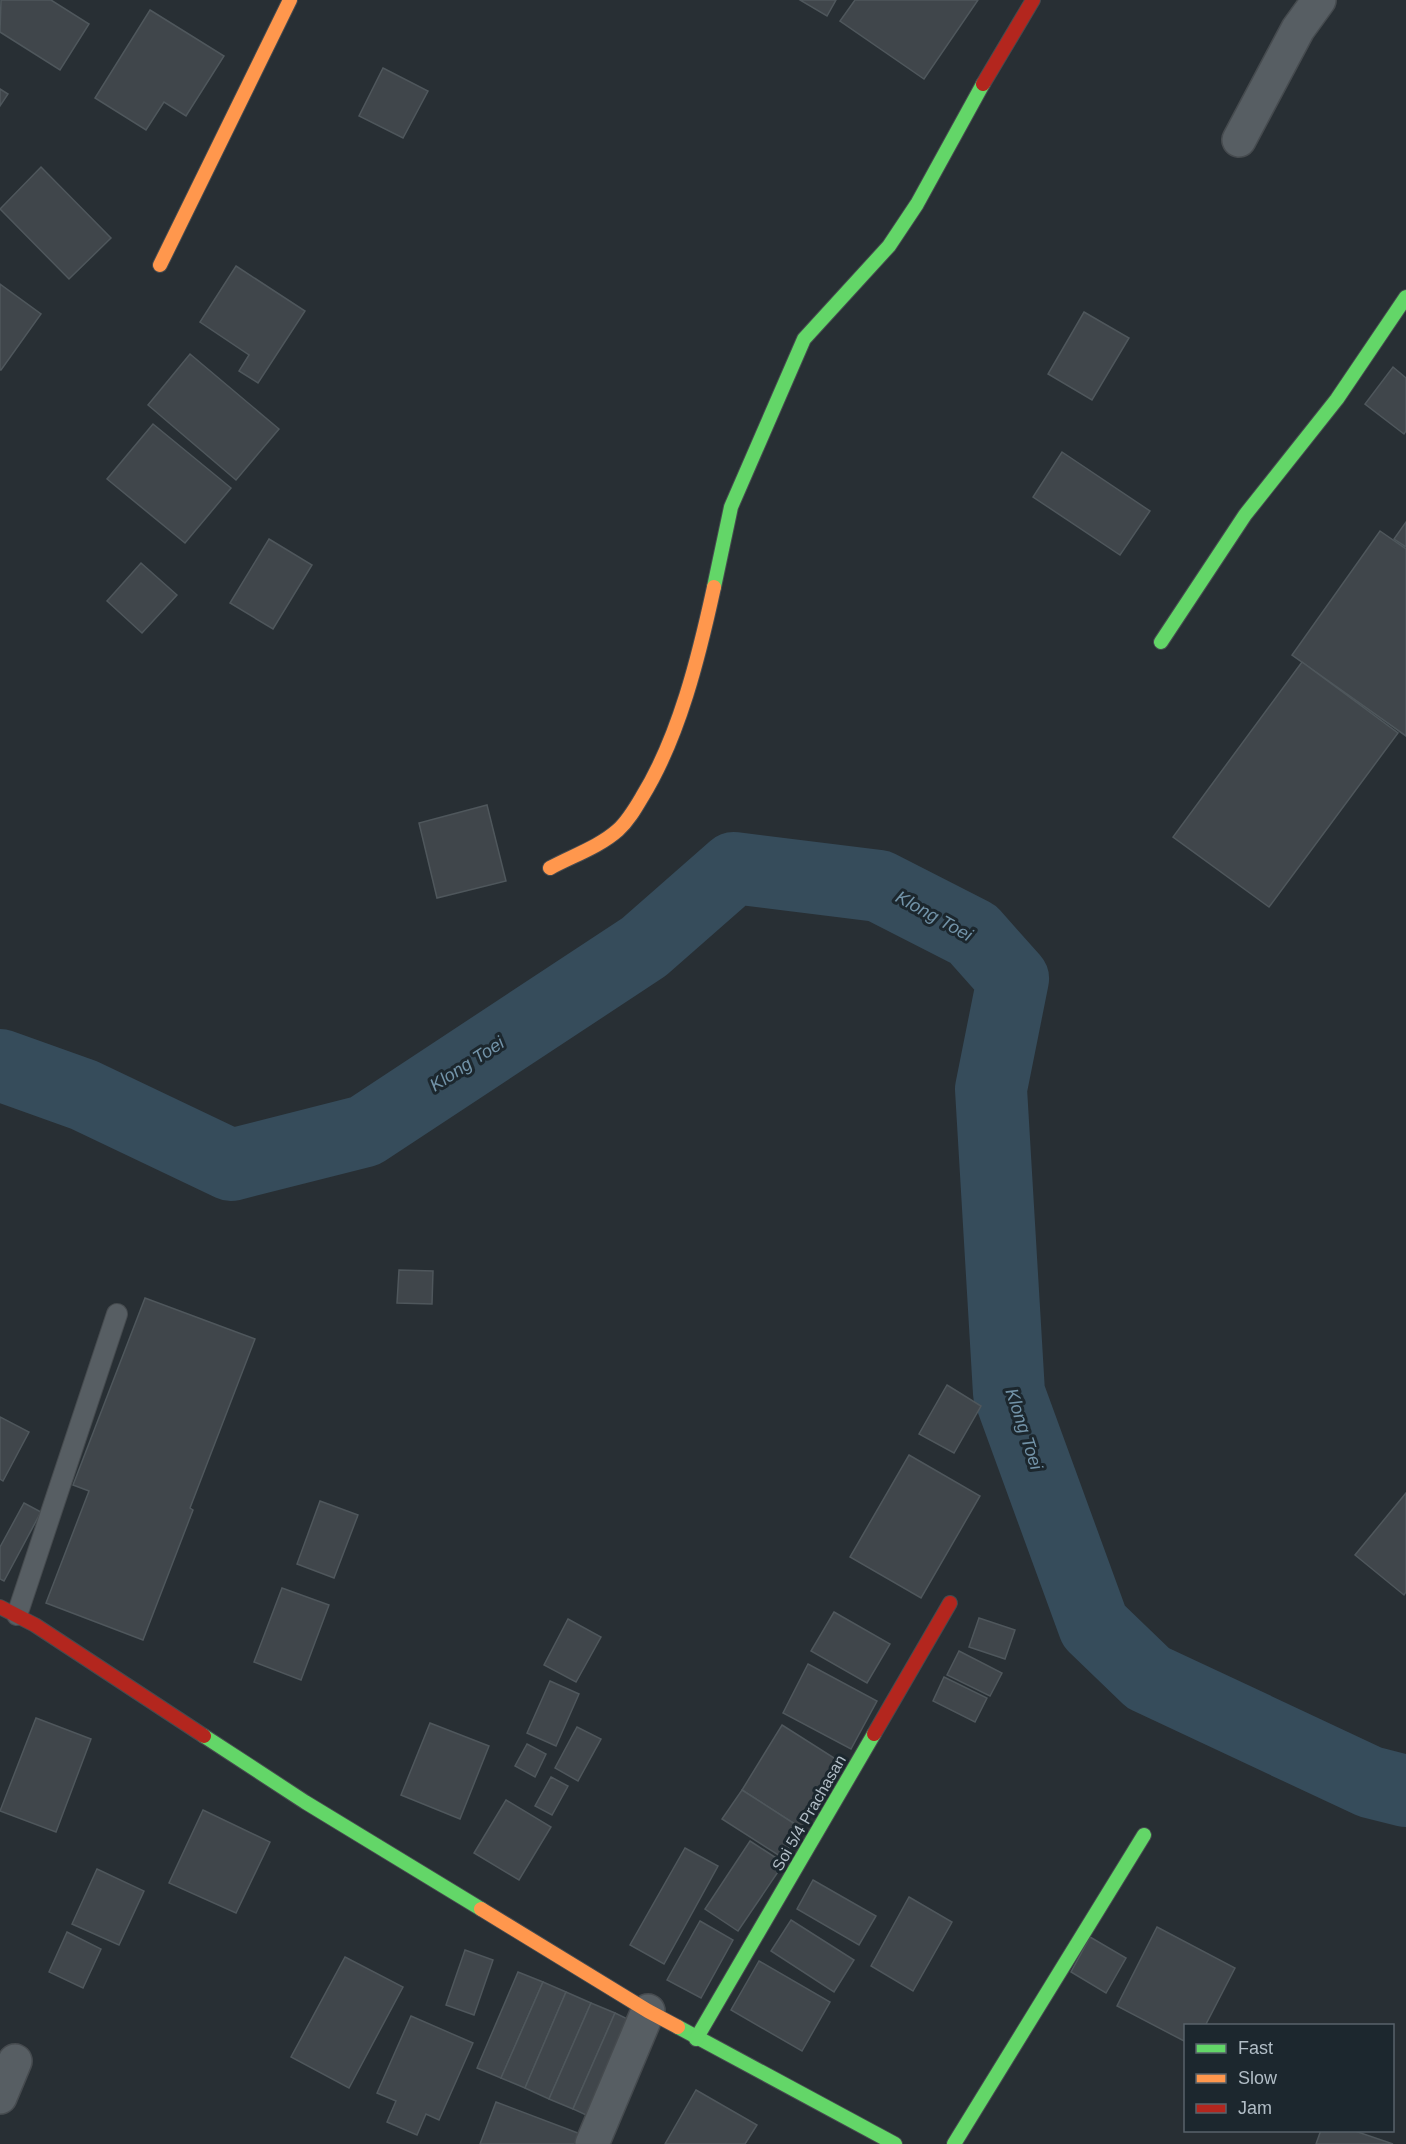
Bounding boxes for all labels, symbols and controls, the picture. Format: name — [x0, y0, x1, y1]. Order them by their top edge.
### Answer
water label: Klong Toei — [892, 887, 977, 946]
water label: Klong Toei — [426, 1032, 509, 1095]
water label: Klong Toei — [1001, 1386, 1047, 1473]
street label: Soi 5/4 Prachasan — [769, 1752, 849, 1874]
legend — [1184, 2024, 1394, 2132]
text: Fast — [1238, 2038, 1273, 2058]
text: Slow — [1238, 2068, 1278, 2088]
text: Jam — [1238, 2098, 1272, 2118]

